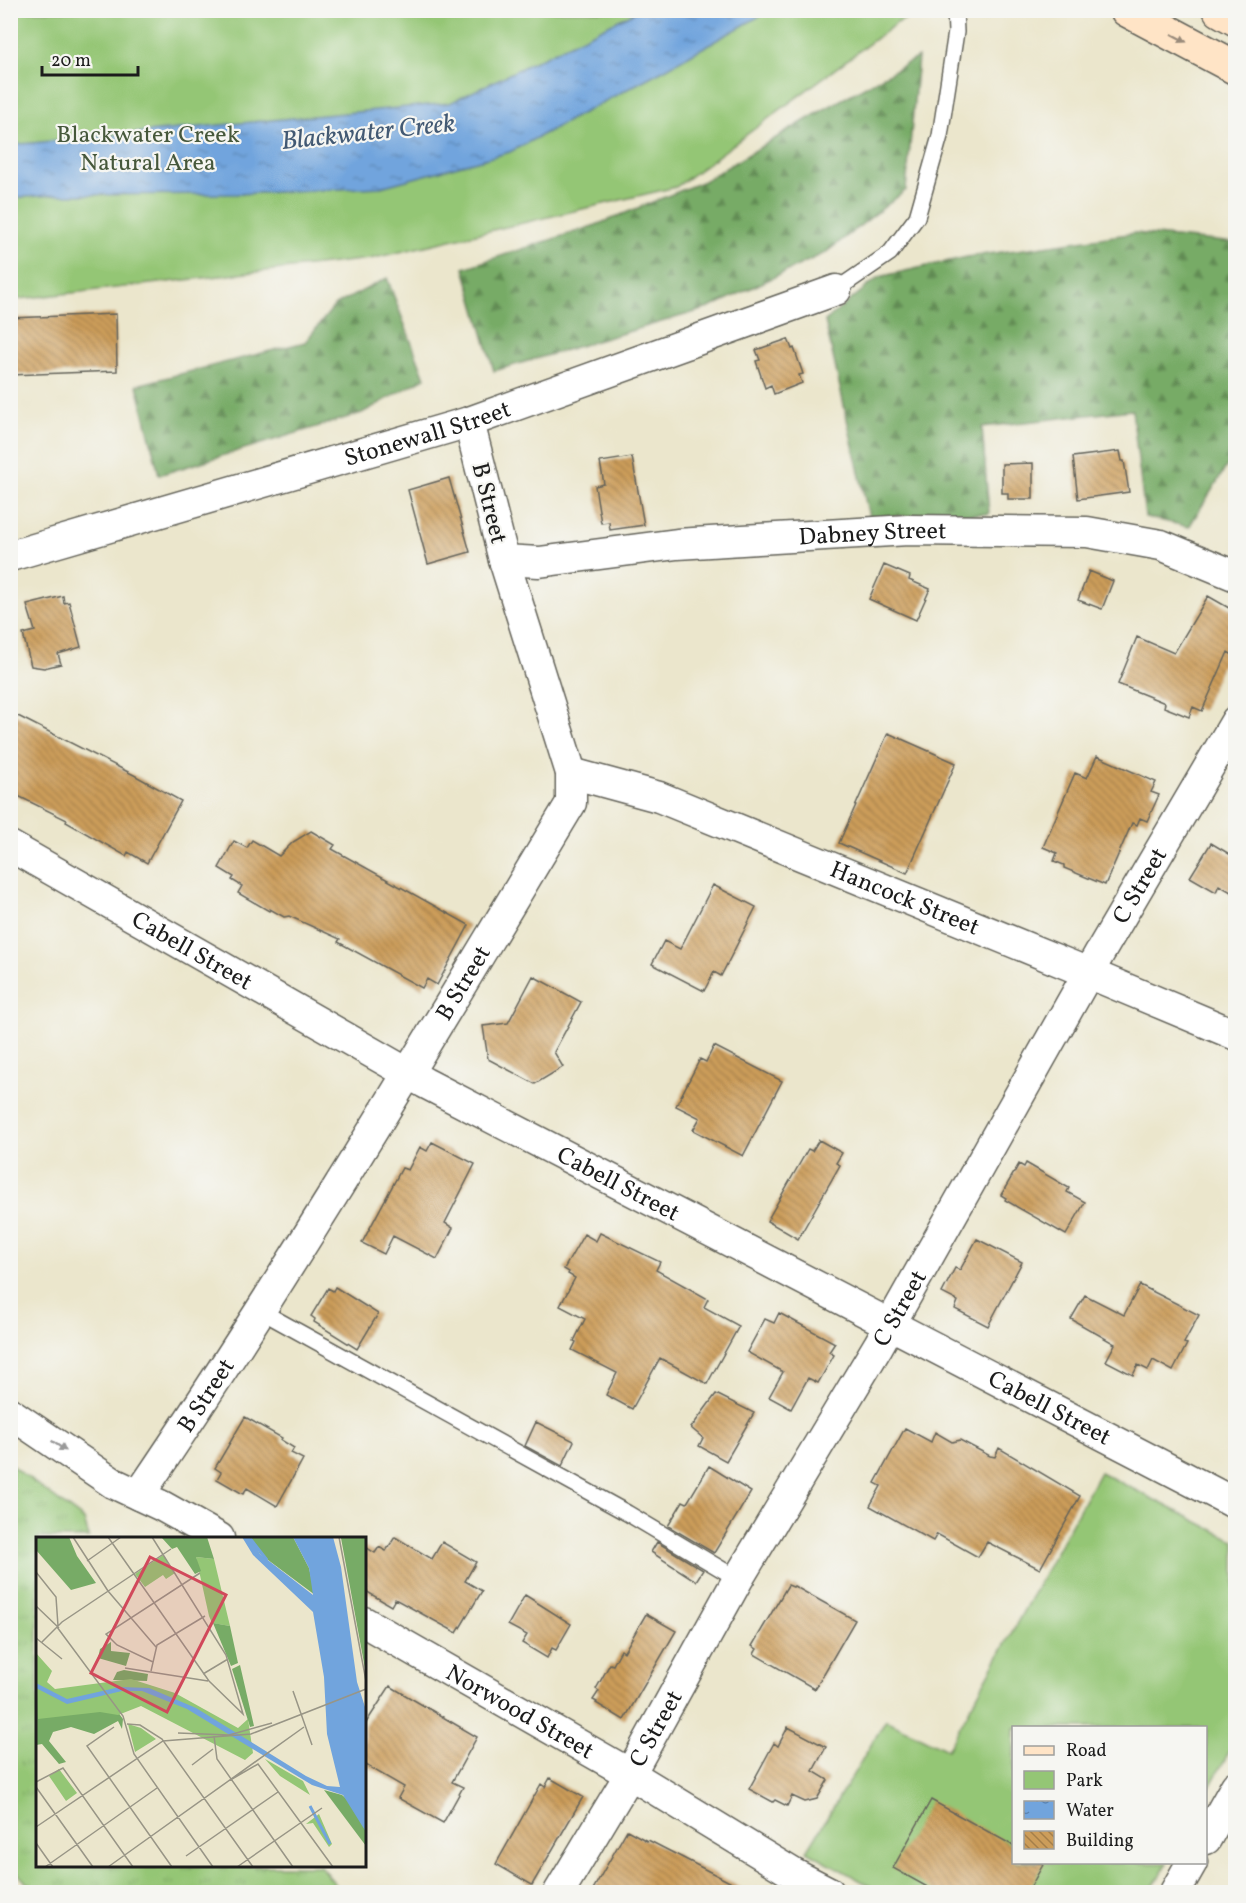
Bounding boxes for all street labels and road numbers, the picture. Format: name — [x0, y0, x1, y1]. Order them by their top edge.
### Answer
street label: Stonewall Street — [341, 393, 516, 476]
street label: B Street — [462, 459, 515, 548]
street label: Dabney Street — [798, 515, 947, 556]
street label: C Street — [1105, 842, 1177, 931]
street label: Hancock Street — [824, 854, 984, 945]
street label: Cabell Street — [125, 904, 258, 1000]
street label: B Street — [428, 940, 500, 1028]
street label: Cabell Street — [550, 1139, 685, 1231]
street label: C Street — [866, 1264, 936, 1354]
street label: B Street — [170, 1352, 244, 1440]
street label: Cabell Street — [982, 1363, 1116, 1455]
street label: Norwood Street — [439, 1657, 600, 1769]
street label: C Street — [622, 1684, 692, 1774]

